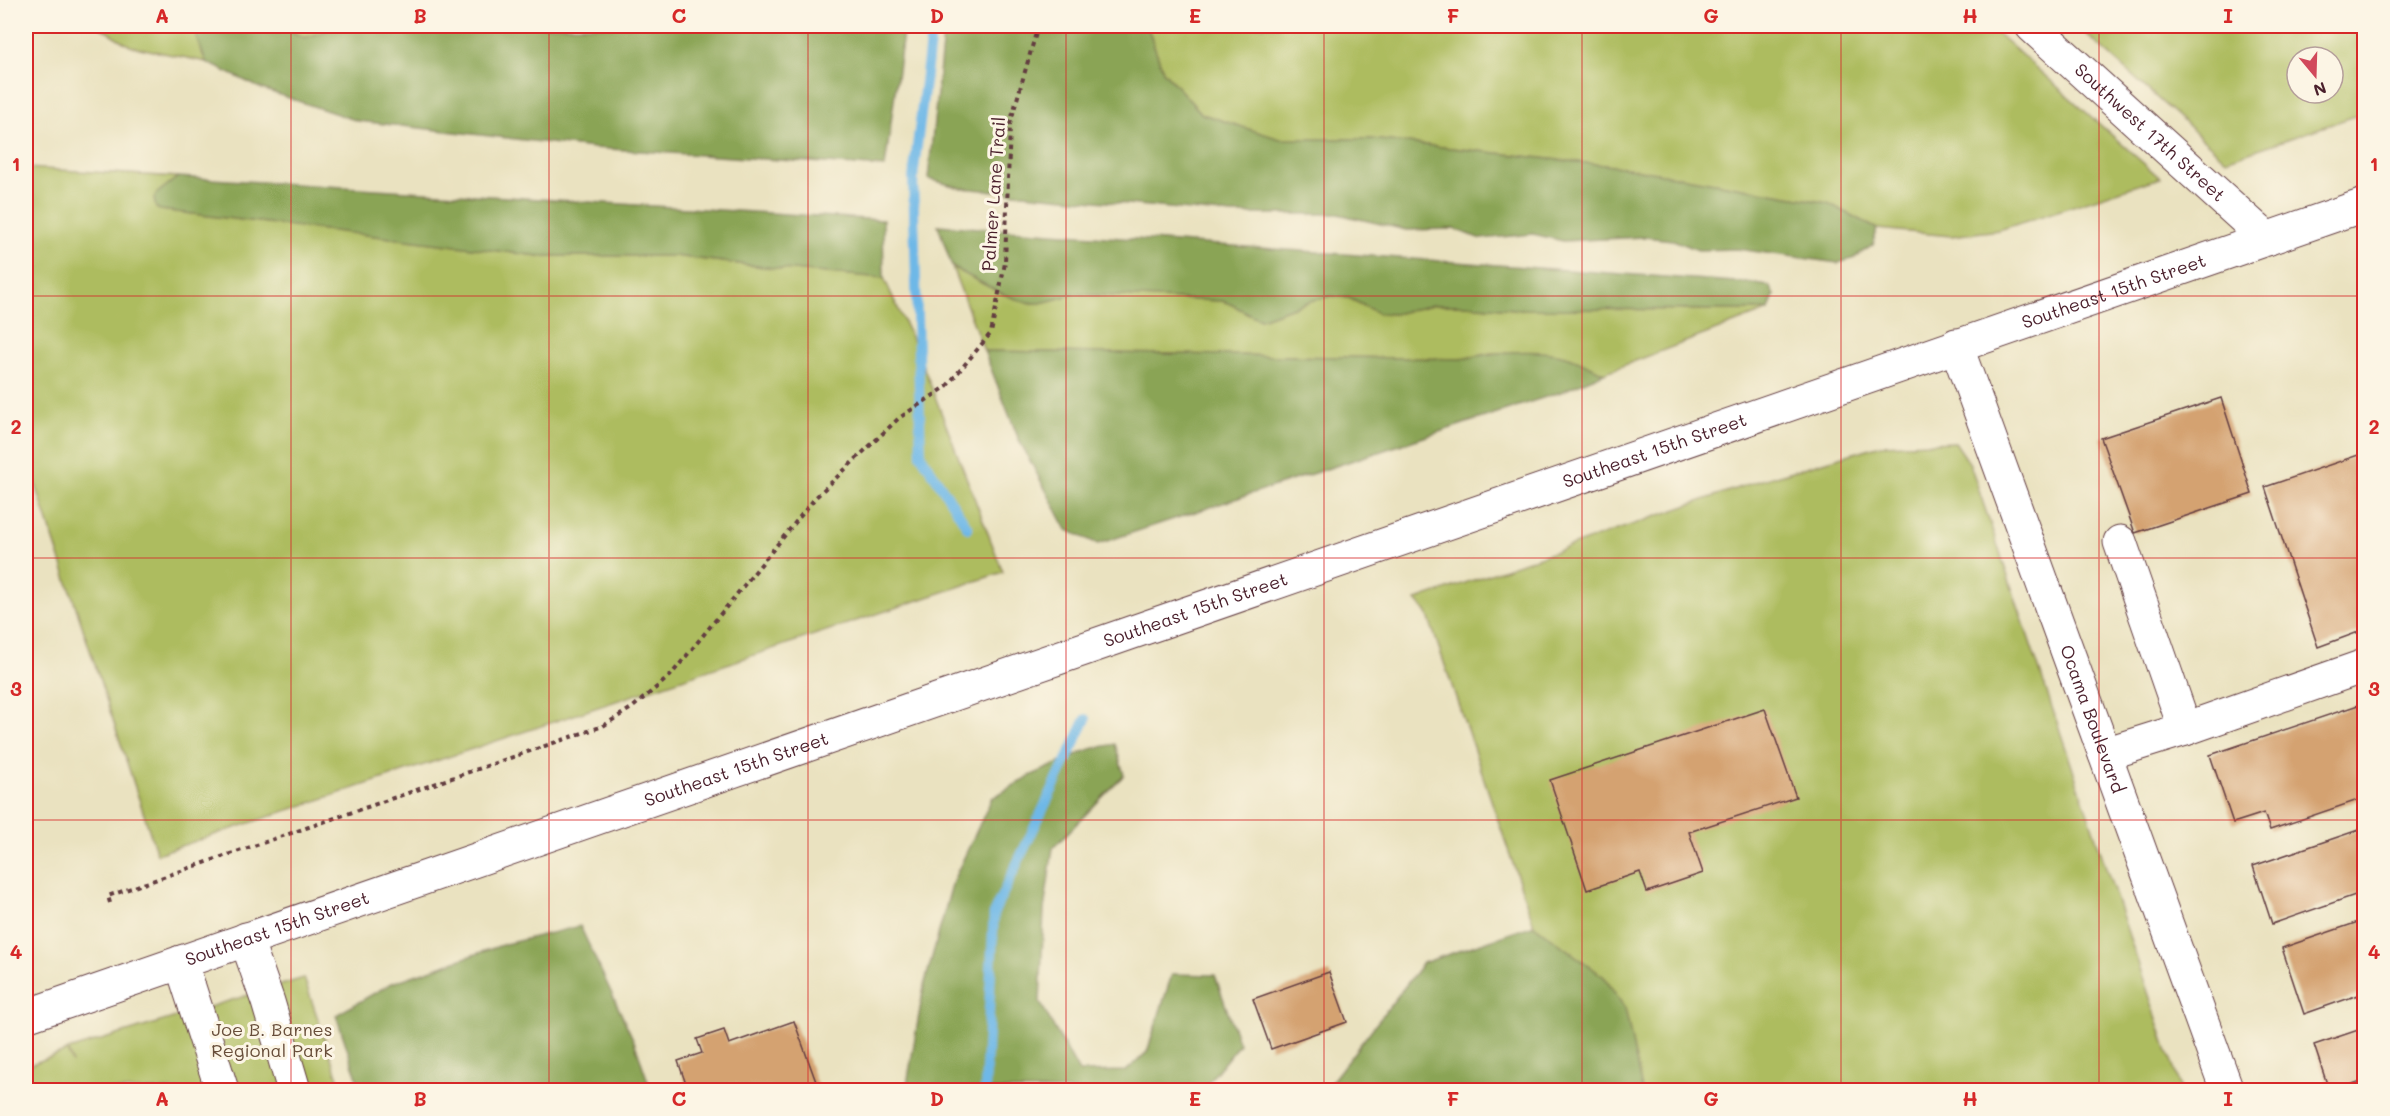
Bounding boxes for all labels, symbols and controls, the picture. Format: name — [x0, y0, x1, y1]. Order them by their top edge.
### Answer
text: A — [155, 2, 169, 28]
text: B — [413, 2, 427, 28]
text: C — [672, 2, 687, 28]
text: D — [930, 2, 944, 28]
text: E — [1189, 2, 1201, 28]
text: F — [1447, 2, 1460, 28]
text: G — [1703, 2, 1719, 28]
text: H — [1962, 2, 1978, 28]
text: I — [2223, 2, 2233, 28]
north arrow — [2285, 45, 2345, 105]
street label: Southwest 17th Street — [2070, 57, 2231, 207]
text: N — [2311, 78, 2329, 102]
street label: Palmer Lane Trail — [976, 116, 1010, 272]
text: 1 — [12, 150, 20, 176]
text: 1 — [2370, 150, 2378, 176]
street label: Southeast 15th Street — [2018, 248, 2209, 334]
street label: Southeast 15th Street — [1559, 407, 1750, 493]
text: 2 — [10, 413, 22, 439]
text: 2 — [2368, 413, 2380, 439]
street label: Southeast 15th Street — [1100, 566, 1291, 652]
street label: Ocama Boulevard — [2055, 641, 2131, 796]
text: 3 — [10, 675, 22, 701]
text: 3 — [2368, 675, 2380, 701]
street label: Southeast 15th Street — [641, 726, 831, 812]
street label: Southeast 15th Street — [182, 885, 372, 971]
text: 4 — [10, 938, 23, 964]
text: 4 — [2368, 938, 2381, 964]
park label: Joe B. Barnes Regional Park — [211, 1017, 333, 1062]
text: A — [155, 1085, 169, 1111]
text: B — [413, 1085, 427, 1111]
text: C — [672, 1085, 687, 1111]
text: D — [930, 1085, 944, 1111]
text: E — [1189, 1085, 1201, 1111]
text: F — [1447, 1085, 1460, 1111]
text: G — [1703, 1085, 1719, 1111]
text: H — [1962, 1085, 1978, 1111]
text: I — [2223, 1085, 2233, 1111]

